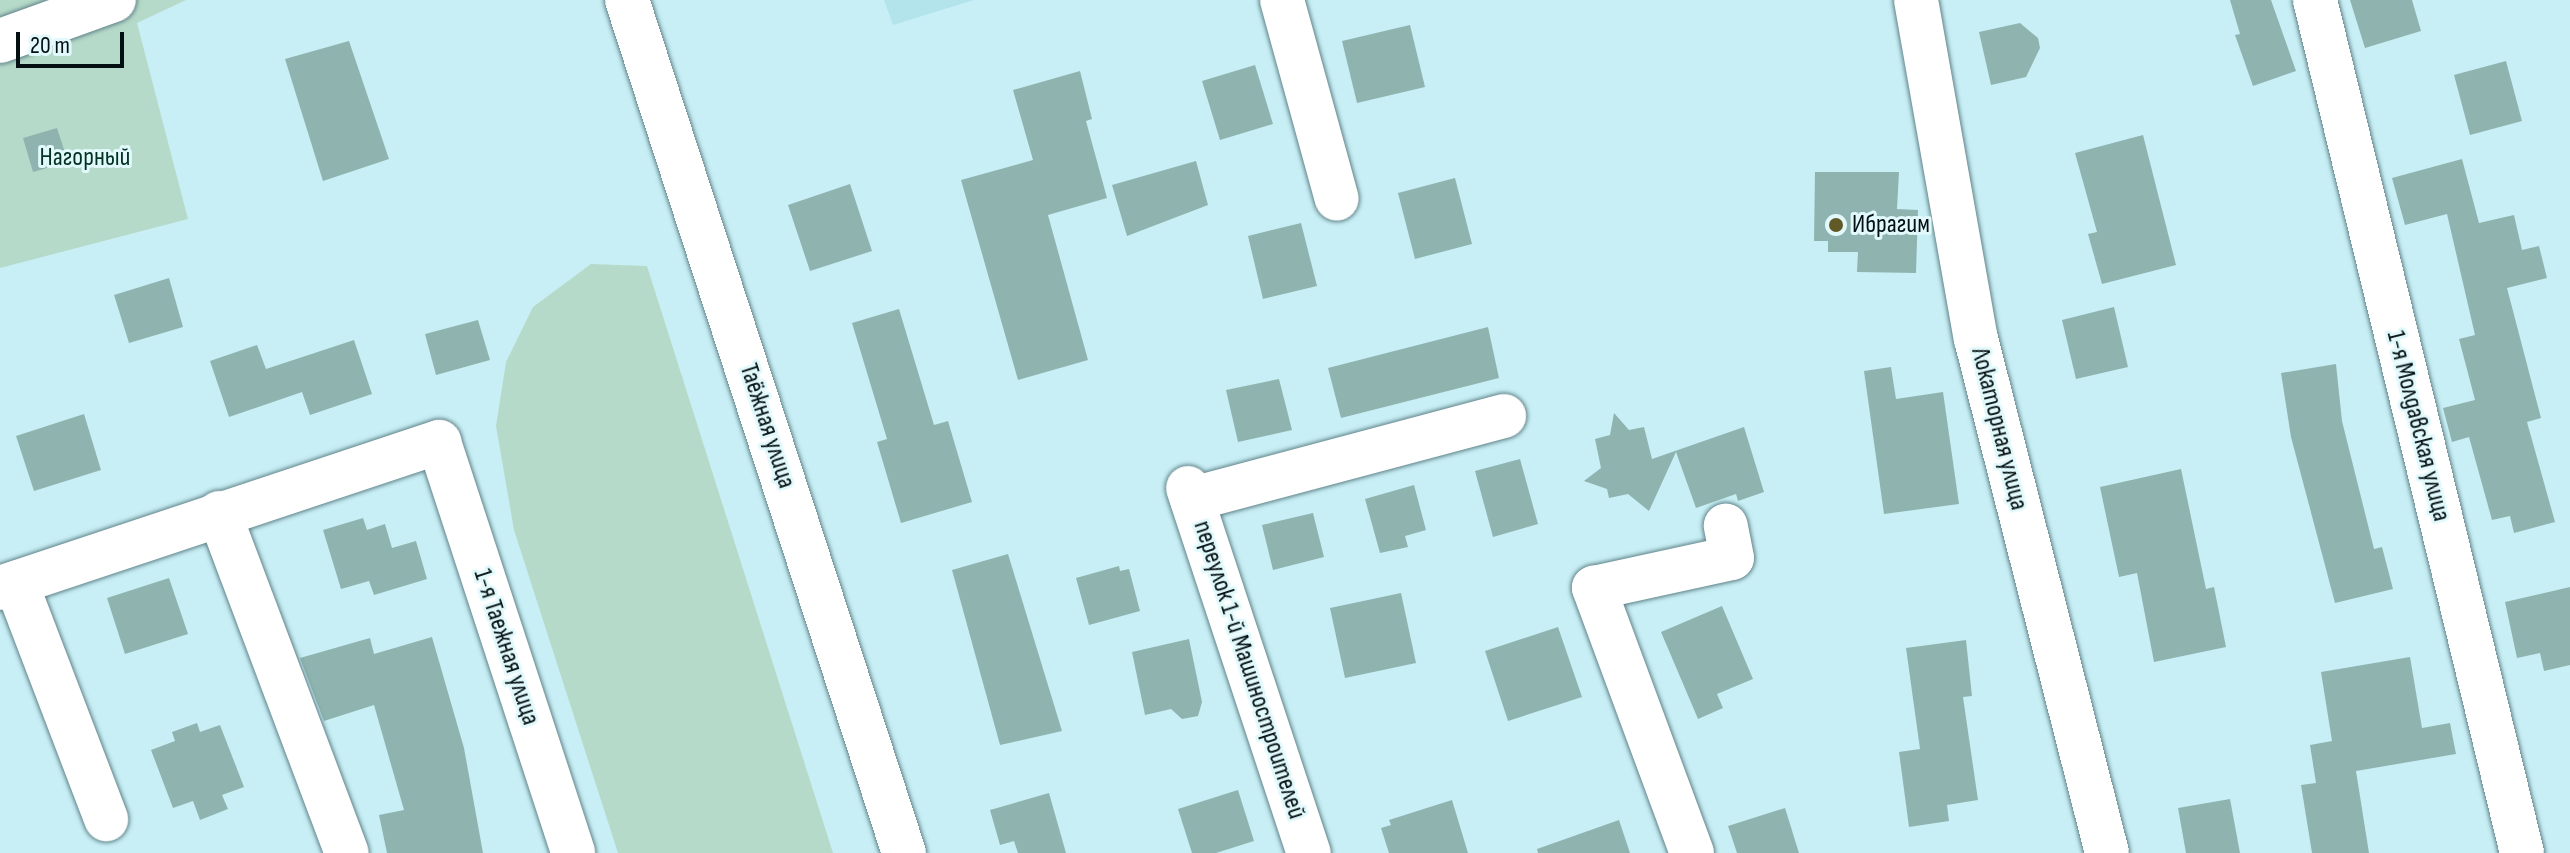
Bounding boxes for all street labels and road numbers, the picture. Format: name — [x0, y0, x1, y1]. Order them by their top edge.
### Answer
street label: 1-я Молдавская улица — [2379, 328, 2457, 524]
street label: Локаторная улица — [1964, 345, 2034, 513]
street label: Таёжная улица — [732, 360, 802, 492]
street label: переулок 1-й Машиностроителей — [1186, 517, 1312, 823]
street label: 1-я Таежная улица — [466, 565, 546, 729]

